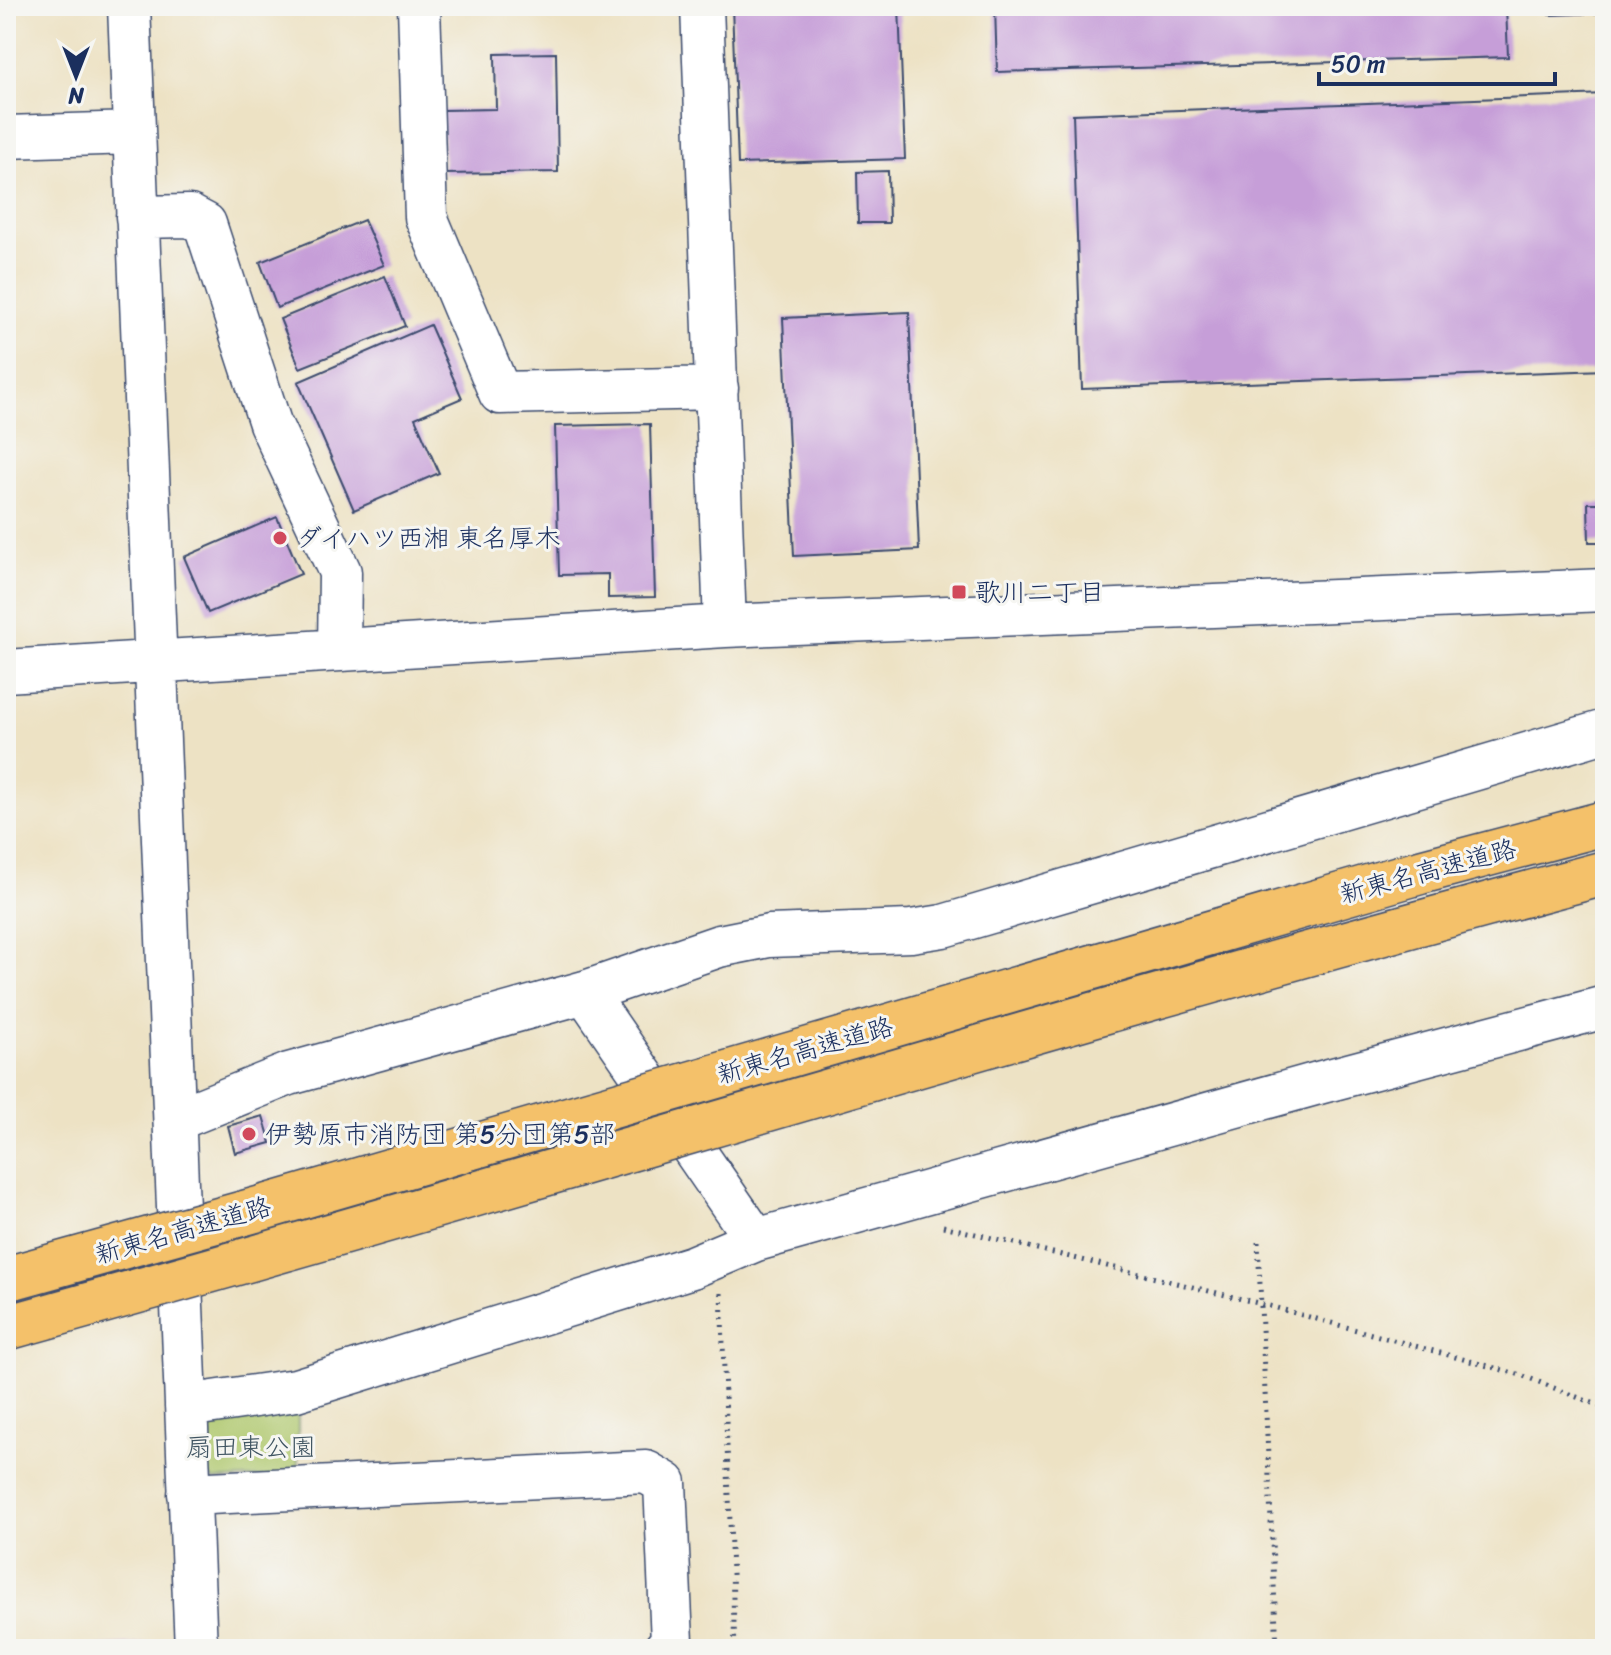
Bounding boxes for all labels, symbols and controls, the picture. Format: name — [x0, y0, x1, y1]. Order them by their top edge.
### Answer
north arrow — [36, 36, 116, 116]
scale bar — [1319, 36, 1555, 86]
text: 50 m — [1331, 43, 1386, 85]
text: N — [68, 76, 85, 115]
place label: ダイハツ西湘 東名厚木 — [296, 515, 560, 561]
marker: ダイハツ西湘 東名厚木 — [271, 529, 289, 547]
place label: 歌川二丁目 — [975, 569, 1105, 615]
marker: 歌川二丁目 — [950, 583, 968, 601]
street label: 新東名高速道路 — [1334, 825, 1522, 917]
street label: 新東名高速道路 — [711, 1003, 899, 1097]
place label: 伊勢原市消防団 第5分団第5部 — [265, 1111, 616, 1157]
marker: 伊勢原市消防団 第5分団第5部 — [240, 1125, 258, 1143]
street label: 新東名高速道路 — [89, 1183, 277, 1277]
park label: 扇田東公園 — [186, 1424, 316, 1470]

